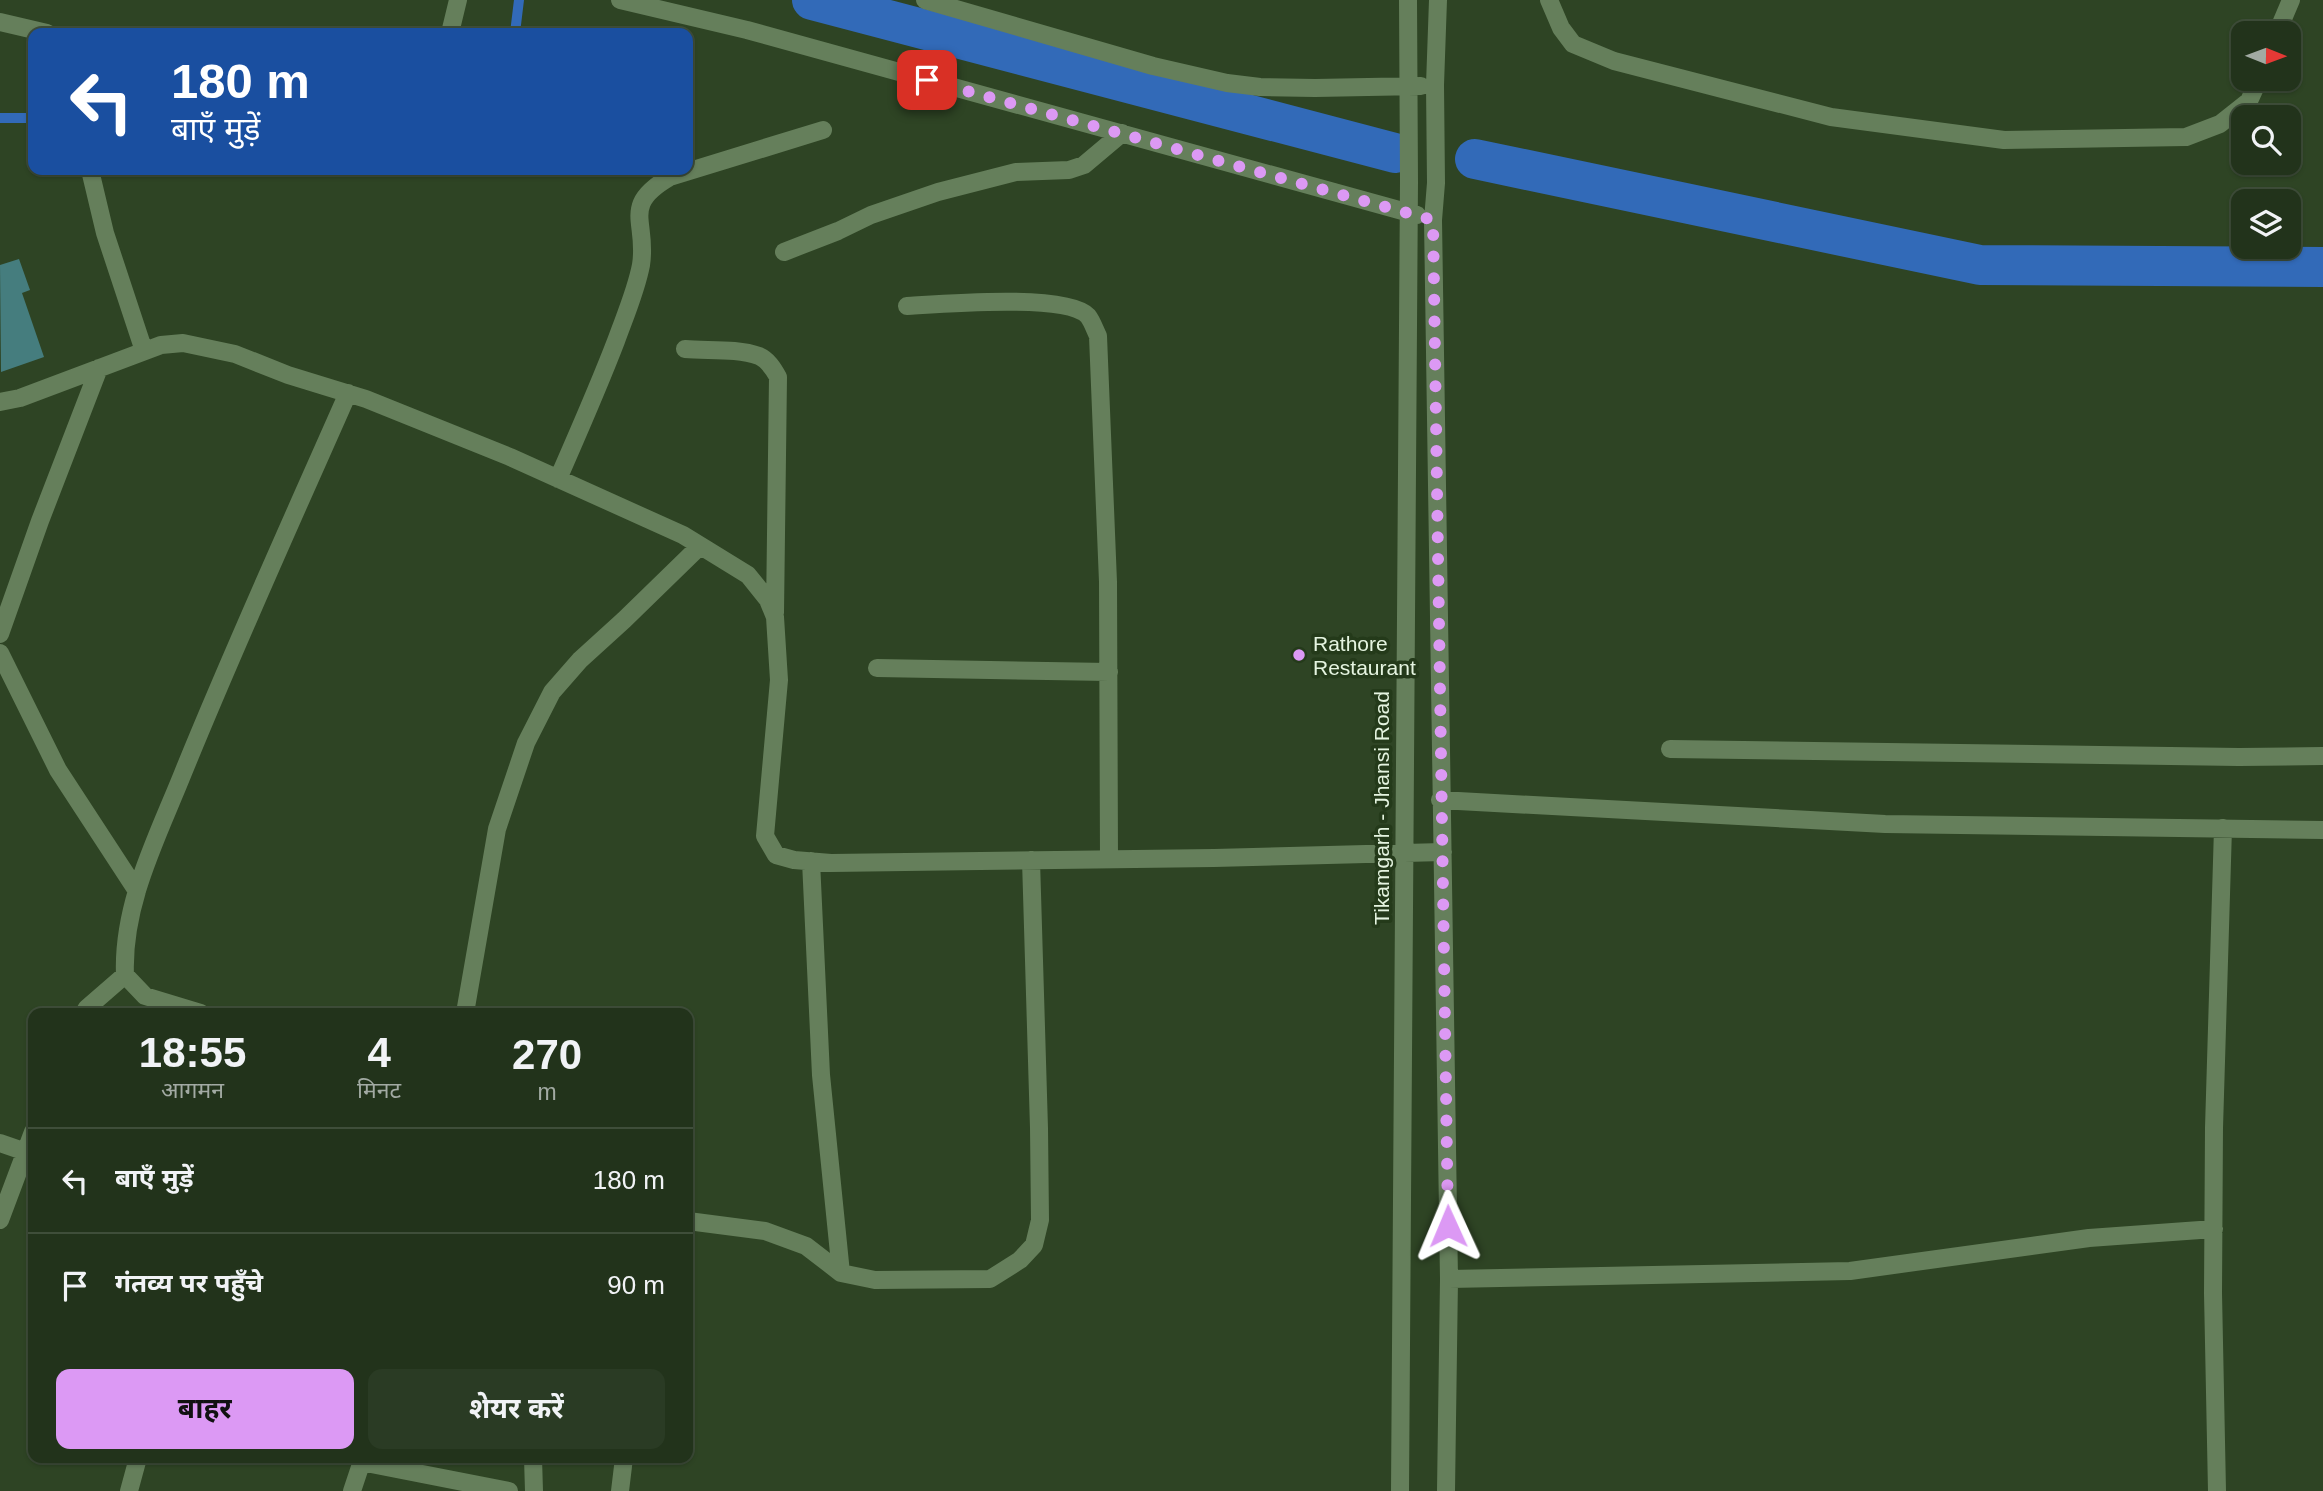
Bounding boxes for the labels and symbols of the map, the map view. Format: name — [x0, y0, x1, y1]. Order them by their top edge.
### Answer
north arrow — [2231, 21, 2301, 91]
pin — [897, 50, 957, 110]
place label: Rathore Restaurant — [1313, 632, 1416, 679]
marker: Rathore Restaurant — [1291, 647, 1307, 663]
street label: Tikamgarh - Jhansi Road — [1370, 691, 1393, 925]
position arrow — [1411, 1189, 1485, 1263]

